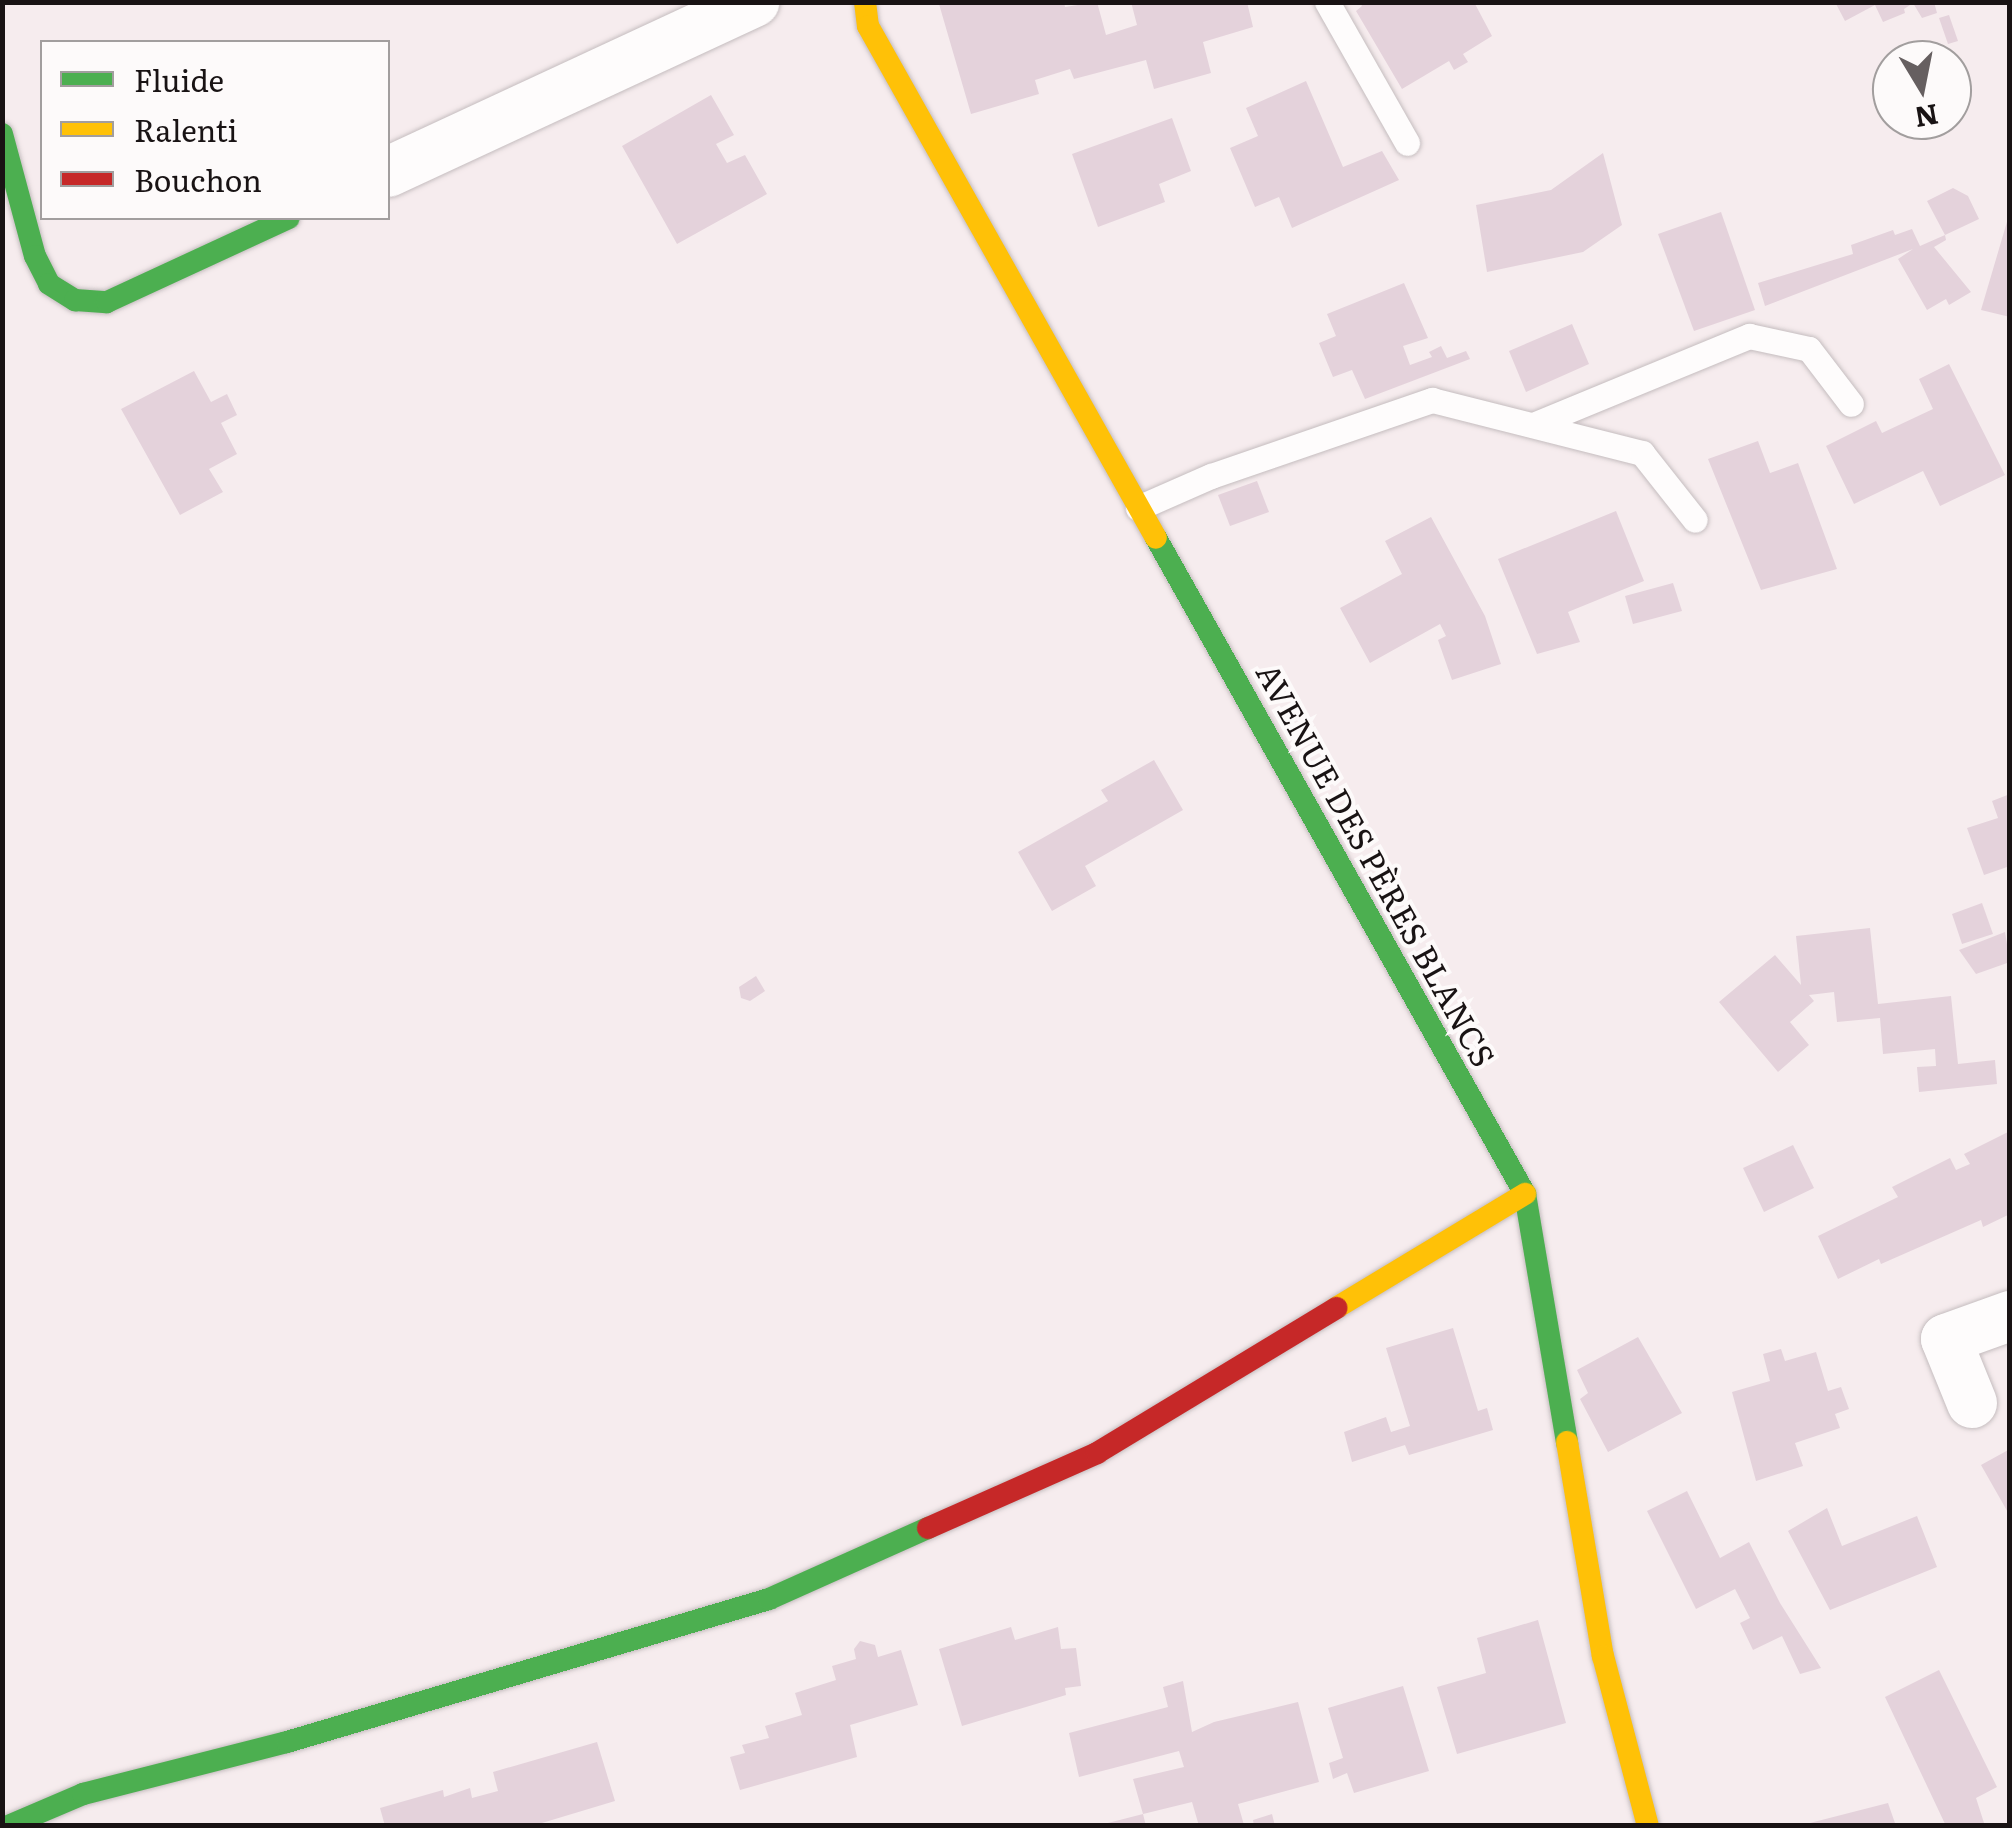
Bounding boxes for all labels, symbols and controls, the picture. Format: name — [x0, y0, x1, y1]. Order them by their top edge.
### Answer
legend — [40, 40, 390, 220]
north arrow — [1872, 40, 1972, 140]
text: Fluide — [134, 57, 224, 101]
text: N — [1912, 95, 1942, 140]
text: Ralenti — [134, 107, 238, 151]
text: Bouchon — [134, 157, 262, 201]
street label: AVENUE DES PÈRES BLANCS — [1250, 656, 1504, 1072]

